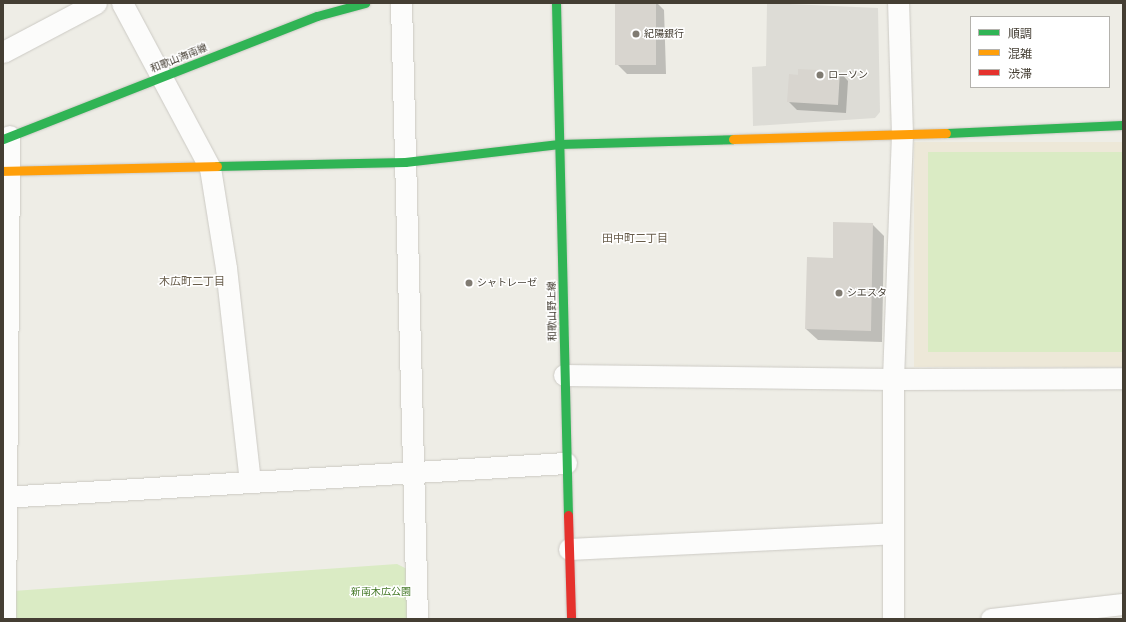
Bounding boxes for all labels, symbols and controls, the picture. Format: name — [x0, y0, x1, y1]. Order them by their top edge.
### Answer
legend — [970, 16, 1110, 88]
text: 順調 — [1008, 27, 1032, 41]
place label: 紀陽銀行 — [644, 28, 684, 40]
marker: 紀陽銀行 — [631, 29, 641, 39]
street label: 和歌山海南線 — [149, 41, 209, 75]
text: 混雑 — [1008, 47, 1032, 61]
text: 渋滞 — [1008, 67, 1032, 81]
place label: ローソン — [828, 69, 868, 81]
marker: ローソン — [815, 70, 825, 80]
district label: 田中町二丁目 — [602, 232, 668, 246]
district label: 木広町二丁目 — [159, 275, 225, 289]
place label: シャトレーゼ — [477, 277, 537, 289]
marker: シャトレーゼ — [464, 278, 474, 288]
street label: 和歌山野上線 — [545, 281, 559, 341]
place label: シエスタ — [847, 287, 887, 299]
marker: シエスタ — [834, 288, 844, 298]
park label: 新南木広公園 — [351, 586, 411, 598]

